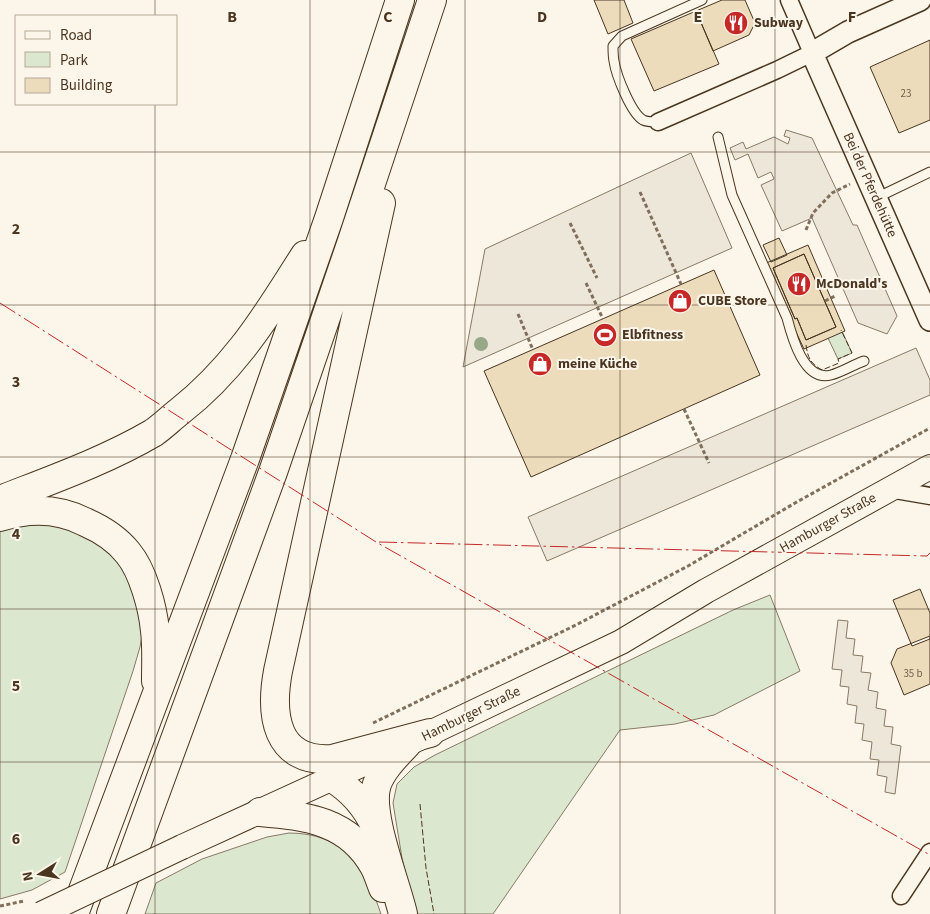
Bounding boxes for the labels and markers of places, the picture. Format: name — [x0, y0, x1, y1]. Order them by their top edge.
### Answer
restaurant icon: Subway — [723, 10, 749, 36]
place label: Subway — [754, 13, 804, 33]
restaurant icon: McDonald's — [786, 271, 812, 297]
place label: McDonald's — [816, 274, 887, 294]
shop icon: CUBE Store — [667, 288, 693, 314]
place label: CUBE Store — [698, 291, 767, 311]
sports icon: Elbfitness — [592, 322, 618, 348]
place label: Elbfitness — [622, 325, 683, 345]
shop icon: meine Küche — [527, 351, 553, 377]
place label: meine Küche — [558, 354, 637, 374]

